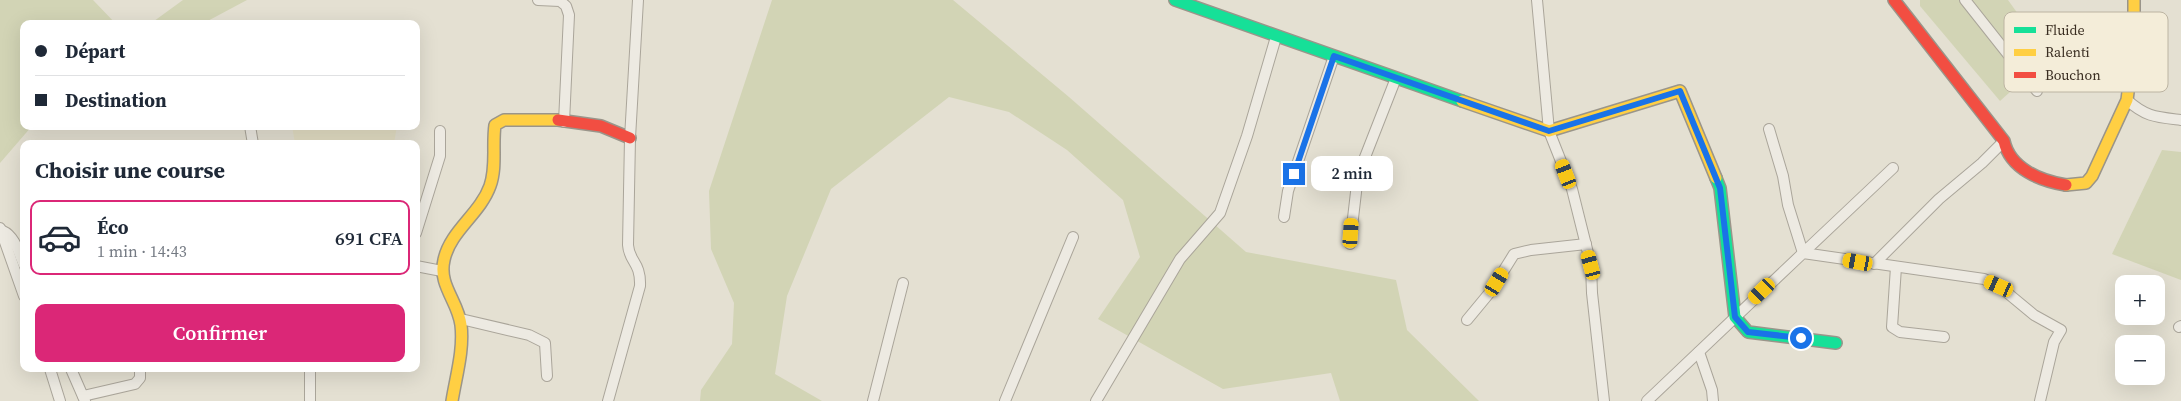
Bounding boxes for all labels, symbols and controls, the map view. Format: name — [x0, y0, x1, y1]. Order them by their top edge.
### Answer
legend — [2004, 12, 2168, 92]
text: Fluide — [2045, 20, 2085, 40]
text: Départ — [65, 38, 125, 64]
text: Ralenti — [2045, 42, 2090, 62]
text: Bouchon — [2045, 65, 2101, 85]
text: Destination — [65, 87, 167, 113]
text: Choisir une course — [35, 155, 225, 185]
callout: 2 min — [1312, 156, 1394, 192]
car — [1553, 157, 1578, 191]
text: 2 min — [1331, 162, 1373, 184]
route end — [1283, 163, 1305, 185]
text: Éco — [97, 214, 129, 240]
icon: car — [37, 215, 82, 260]
car — [1342, 218, 1359, 248]
text: 691 CFA — [335, 225, 403, 251]
text: 1 min · 14:43 — [97, 240, 187, 262]
car — [1579, 249, 1602, 281]
car — [1841, 252, 1874, 272]
car — [1482, 265, 1511, 299]
car — [1982, 273, 2015, 299]
car — [1746, 275, 1778, 307]
map controls — [2115, 275, 2165, 385]
button: + — [2115, 275, 2165, 325]
button: Confirmer — [35, 304, 405, 362]
route start — [1790, 327, 1812, 349]
button: − — [2115, 335, 2165, 385]

